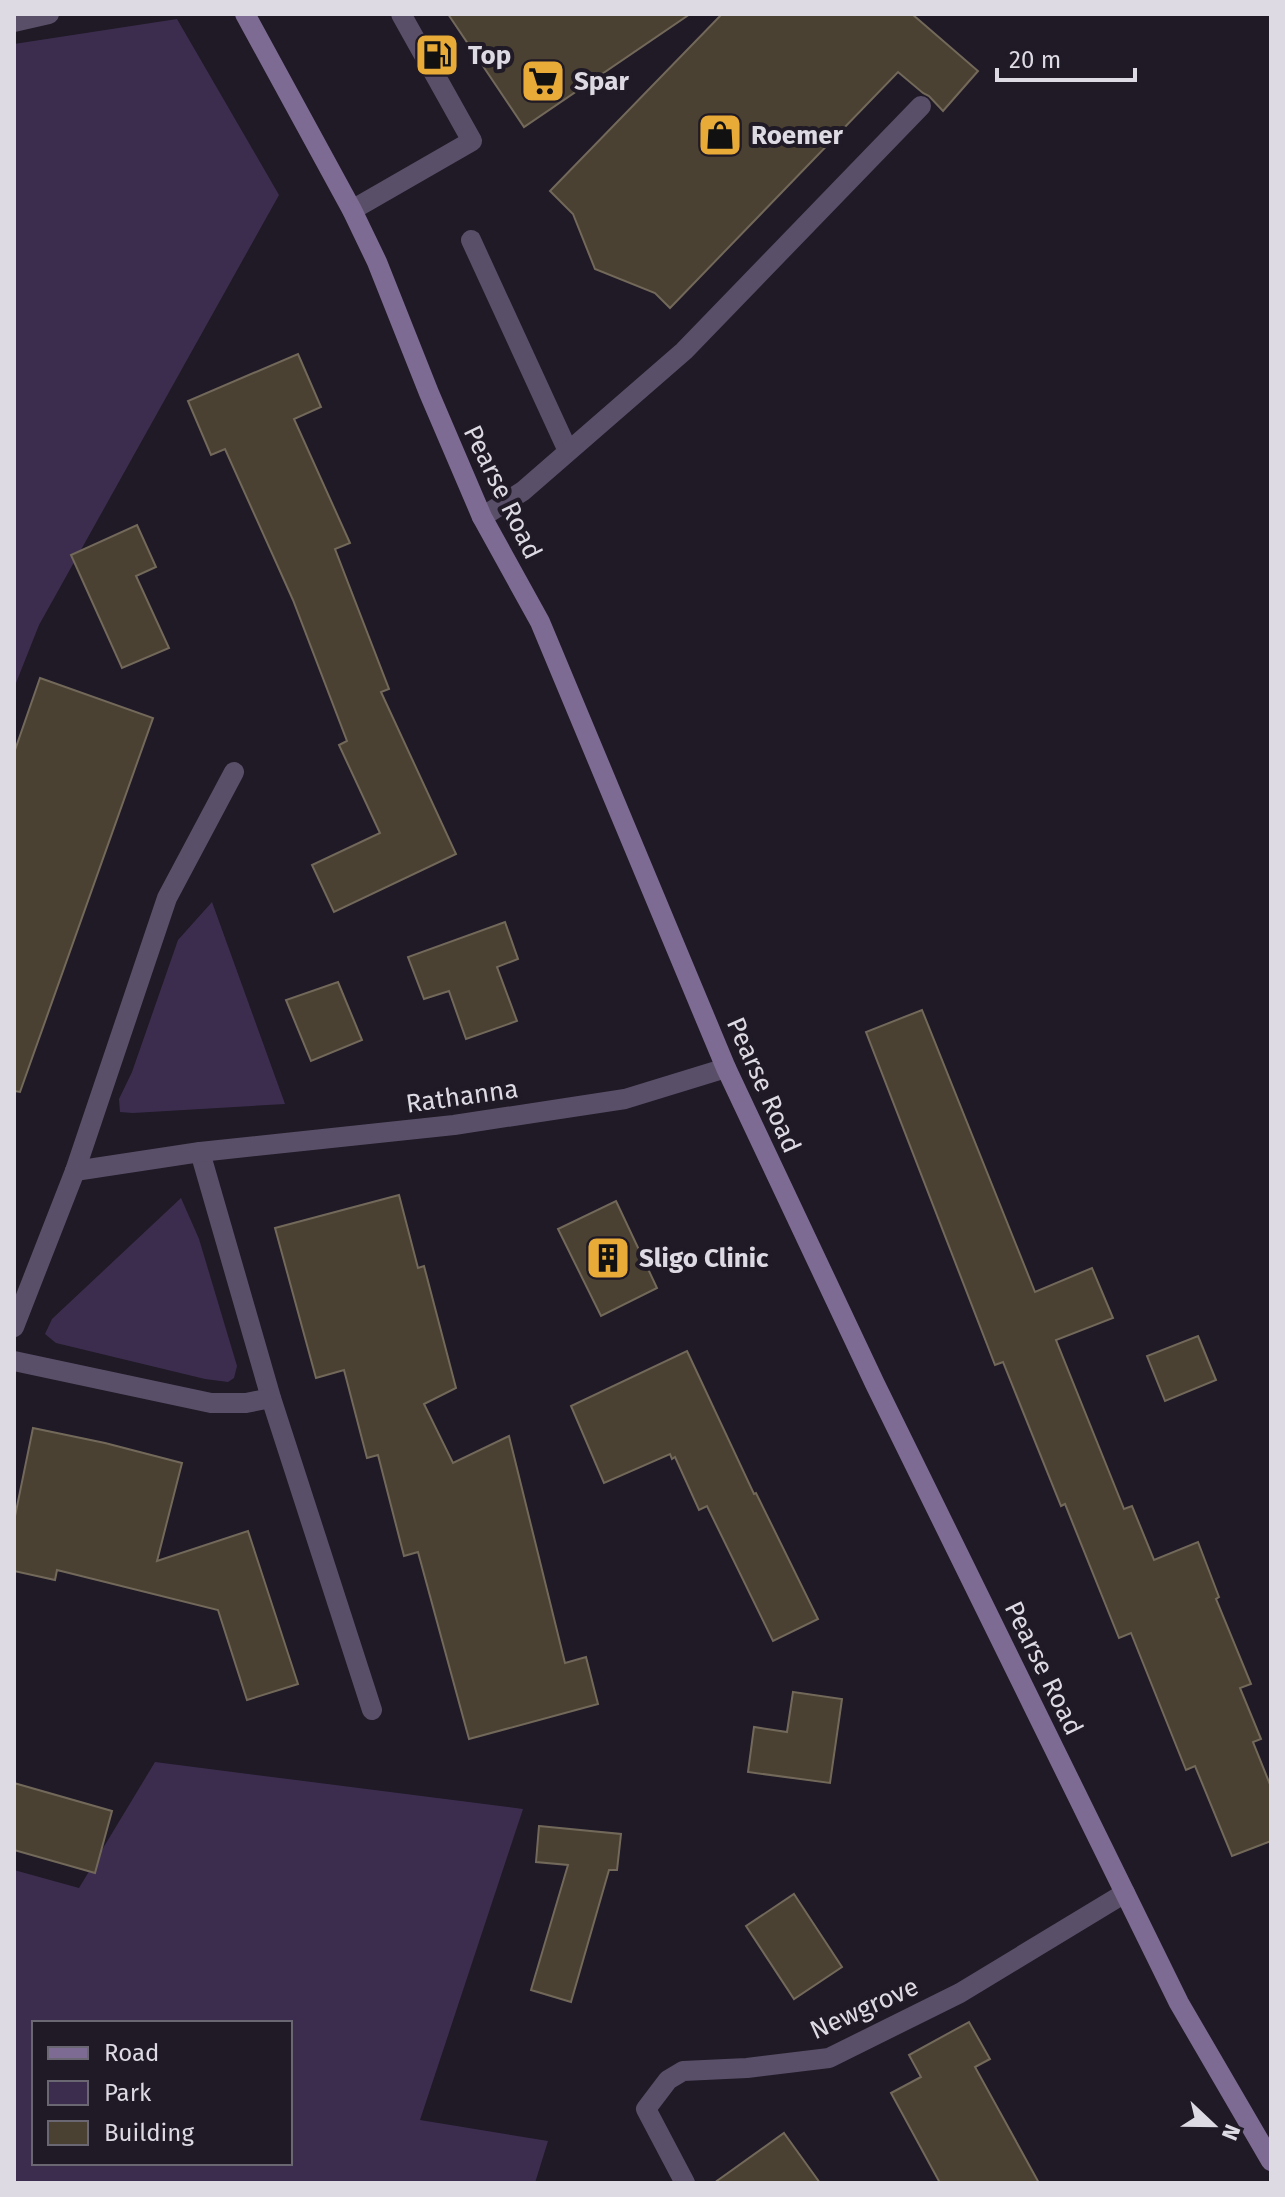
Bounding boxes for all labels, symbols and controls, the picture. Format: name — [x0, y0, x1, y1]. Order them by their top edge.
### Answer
fuel station icon: Top — [413, 31, 461, 79]
scale bar — [997, 32, 1135, 82]
place label: Top — [468, 40, 511, 71]
text: 20 m — [1009, 46, 1061, 74]
supermarket icon: Spar — [519, 57, 567, 105]
place label: Spar — [574, 66, 629, 97]
shop icon: Roemer — [696, 111, 744, 159]
place label: Roemer — [751, 120, 844, 151]
street label: Pearse Road — [457, 420, 548, 564]
street label: Pearse Road — [720, 1013, 807, 1158]
street label: Rathanna — [404, 1073, 520, 1120]
building icon: Sligo Clinic — [584, 1234, 632, 1282]
place label: Sligo Clinic — [639, 1243, 769, 1274]
street label: Pearse Road — [998, 1596, 1089, 1740]
street label: Newgrove — [805, 1971, 923, 2046]
legend — [32, 2021, 292, 2165]
text: Road — [104, 2039, 159, 2067]
text: Park — [104, 2079, 152, 2107]
north arrow — [1173, 2085, 1253, 2165]
text: Building — [104, 2119, 194, 2147]
text: N — [1216, 2120, 1246, 2144]

